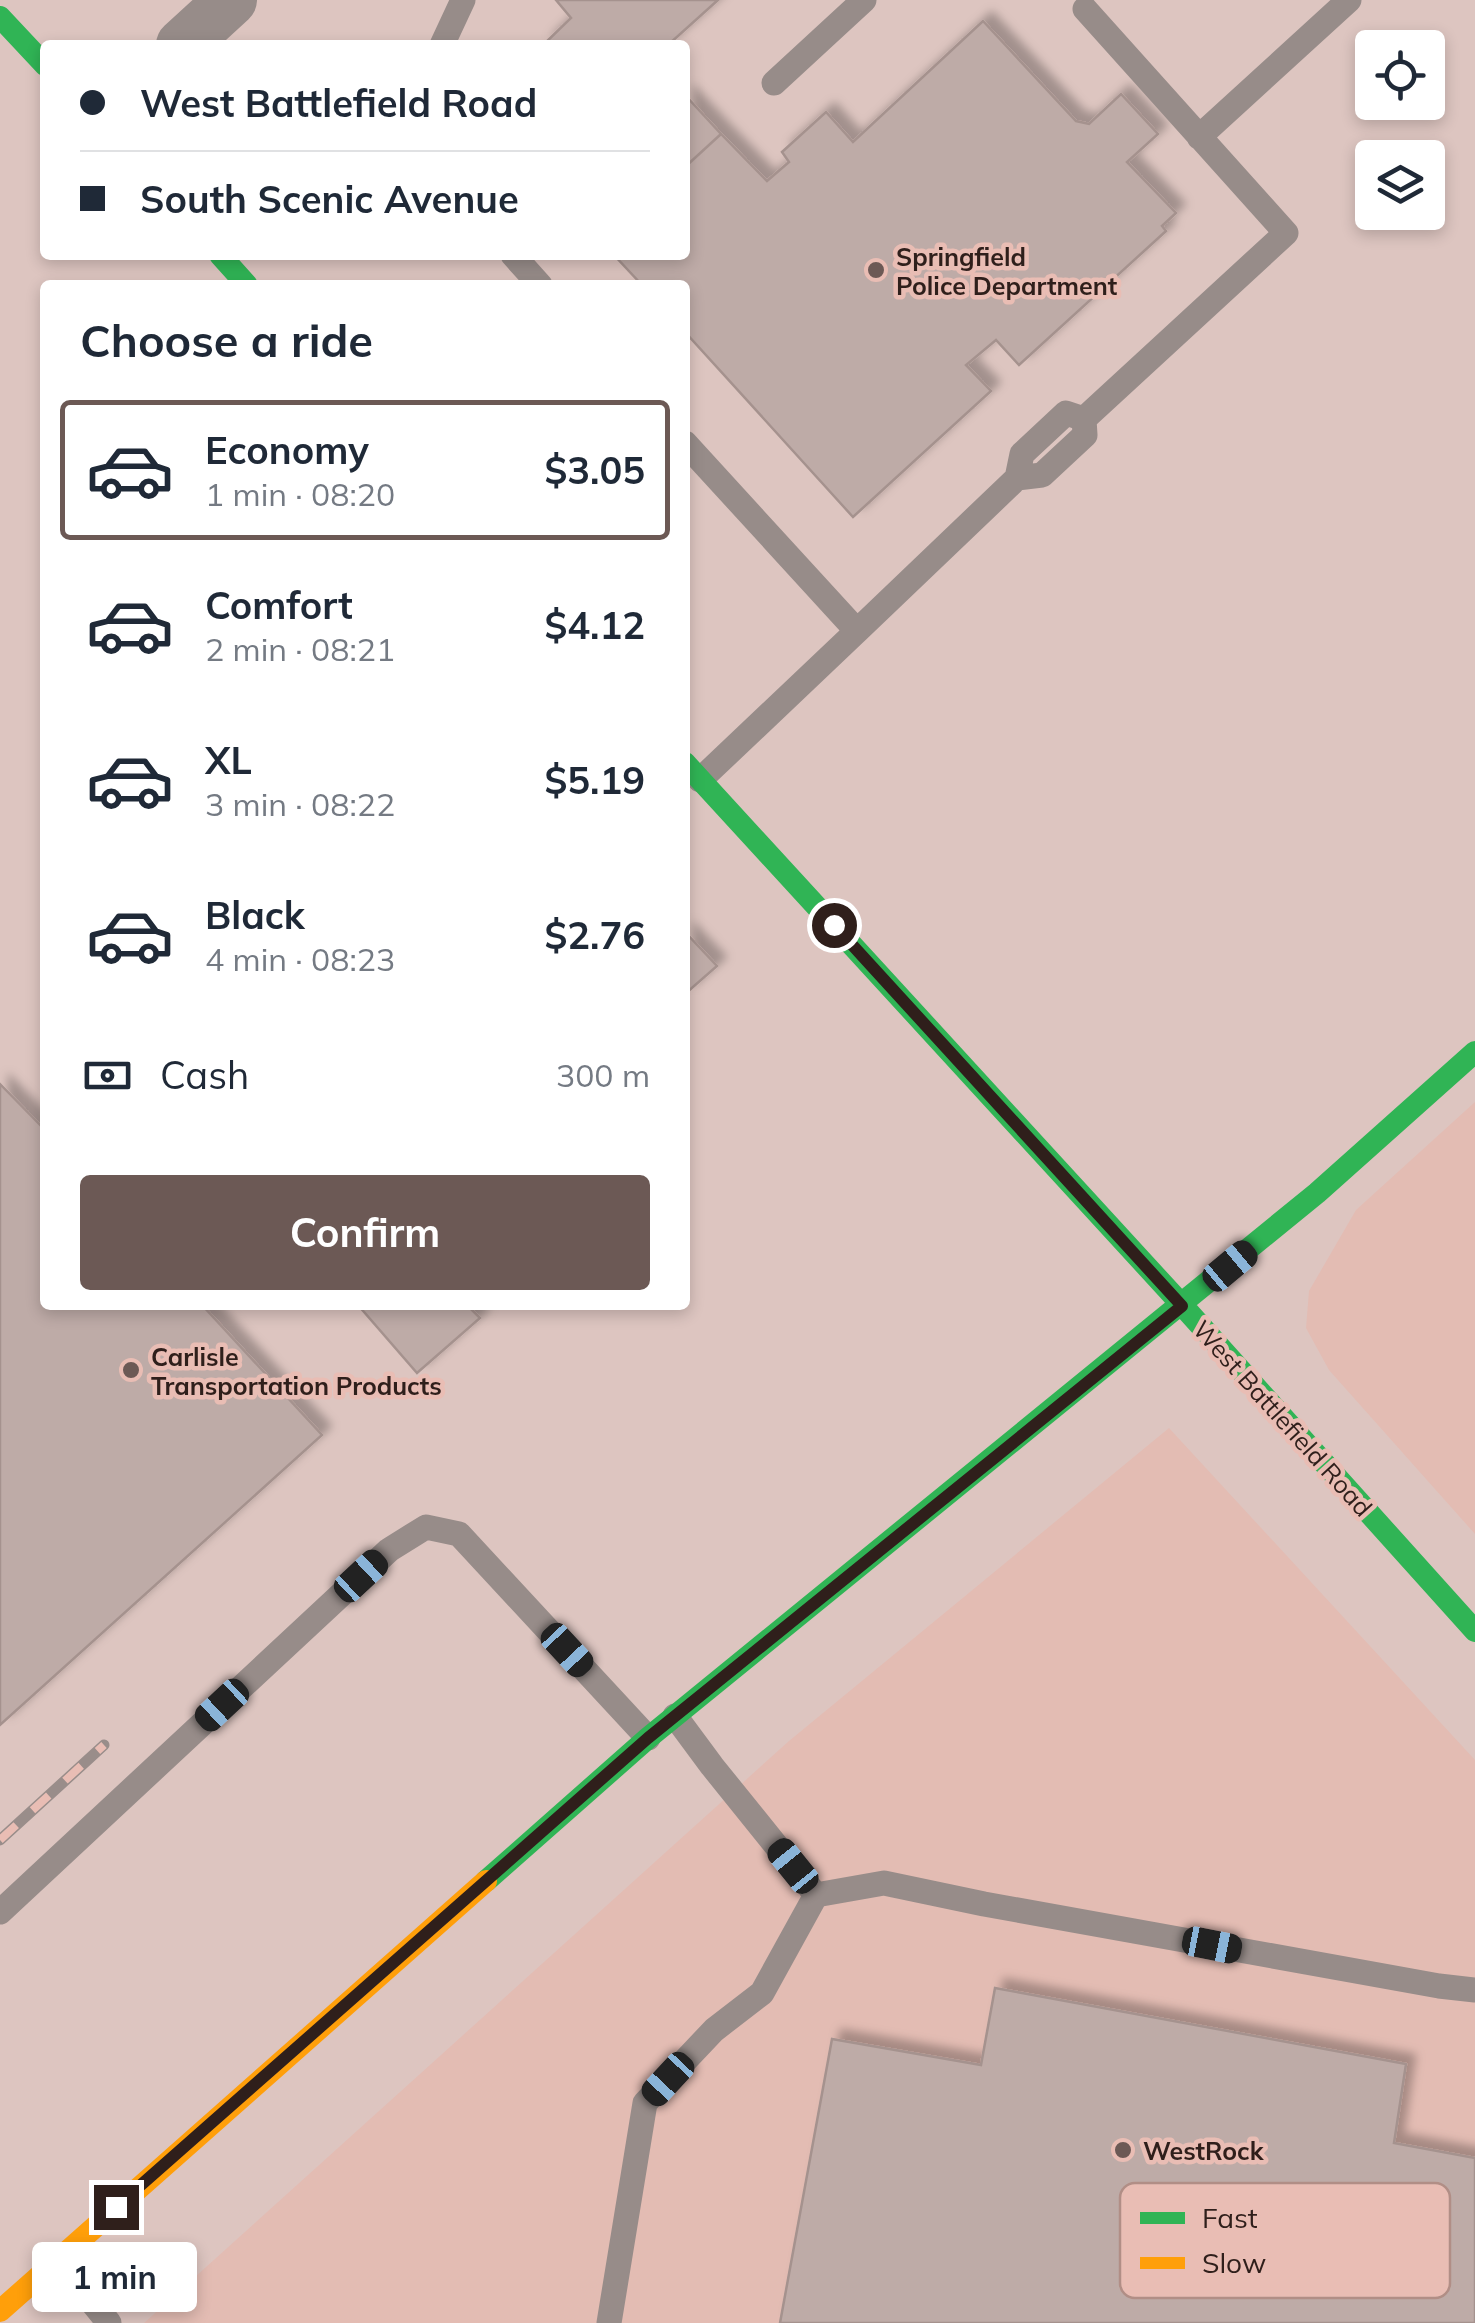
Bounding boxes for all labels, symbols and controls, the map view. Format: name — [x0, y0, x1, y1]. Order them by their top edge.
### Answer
map controls — [1355, 30, 1445, 230]
button: locate — [1355, 30, 1445, 120]
text: West Battlefield Road — [140, 79, 537, 127]
button: layers — [1355, 140, 1445, 230]
text: South Scenic Avenue — [140, 175, 519, 223]
place label: Springfield Police Department — [896, 241, 1118, 301]
marker: Springfield Police Department — [865, 259, 887, 281]
text: Choose a ride — [80, 312, 373, 368]
icon: car — [85, 425, 175, 515]
text: Economy — [205, 426, 369, 474]
text: $3.05 — [544, 446, 645, 494]
text: 1 min · 08:20 — [205, 474, 395, 514]
icon: car — [85, 580, 175, 670]
text: Comfort — [205, 581, 353, 629]
text: $4.12 — [544, 601, 645, 649]
text: 2 min · 08:21 — [205, 629, 395, 669]
icon: car — [85, 735, 175, 825]
text: XL — [205, 736, 252, 784]
text: $5.19 — [544, 756, 645, 804]
text: 3 min · 08:22 — [205, 784, 395, 824]
icon: car — [85, 890, 175, 980]
text: Black — [205, 891, 305, 939]
route start — [812, 903, 857, 948]
text: $2.76 — [544, 911, 645, 959]
text: 4 min · 08:23 — [205, 939, 395, 979]
icon: cash — [80, 1048, 135, 1103]
text: Cash — [160, 1051, 249, 1099]
text: 300 m — [556, 1055, 650, 1095]
button: Confirm — [80, 1175, 650, 1290]
car — [1197, 1235, 1263, 1297]
street label: West Battlefield Road — [1187, 1314, 1379, 1522]
place label: Carlisle Transportation Products — [151, 1341, 442, 1401]
marker: Carlisle Transportation Products — [120, 1359, 142, 1381]
car — [329, 1545, 393, 1607]
car — [536, 1618, 598, 1682]
car — [190, 1674, 254, 1736]
car — [762, 1833, 824, 1899]
car — [1180, 1925, 1244, 1965]
car — [637, 2047, 699, 2111]
place label: WestRock — [1143, 2135, 1265, 2166]
marker: WestRock — [1112, 2139, 1134, 2161]
legend — [1120, 2183, 1450, 2298]
route end — [94, 2185, 139, 2230]
text: Fast — [1202, 2200, 1258, 2235]
callout: 1 min — [34, 2242, 198, 2312]
text: Slow — [1202, 2245, 1266, 2280]
text: 1 min — [72, 2257, 157, 2297]

